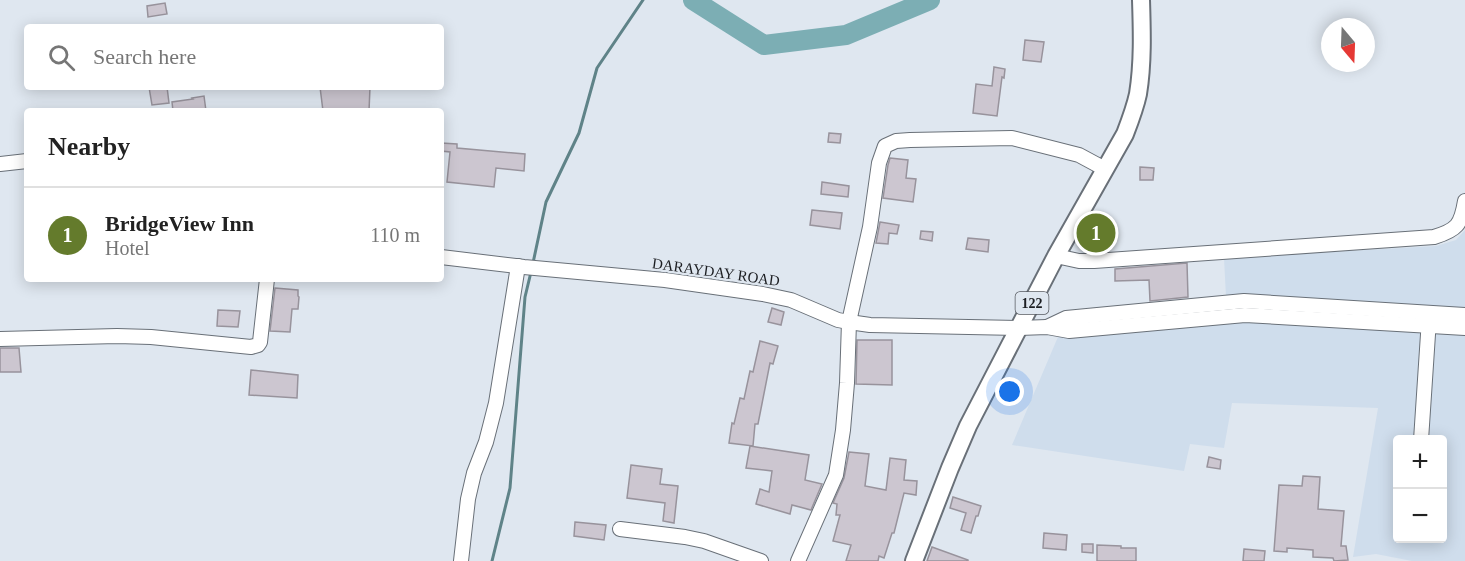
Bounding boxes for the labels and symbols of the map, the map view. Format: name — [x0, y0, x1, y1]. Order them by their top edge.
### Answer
north arrow — [1321, 18, 1375, 72]
pin: 1 — [1076, 210, 1116, 256]
street label: DARAYDAY ROAD — [651, 255, 781, 289]
road number: 122 — [1016, 292, 1048, 314]
your location — [995, 377, 1024, 406]

